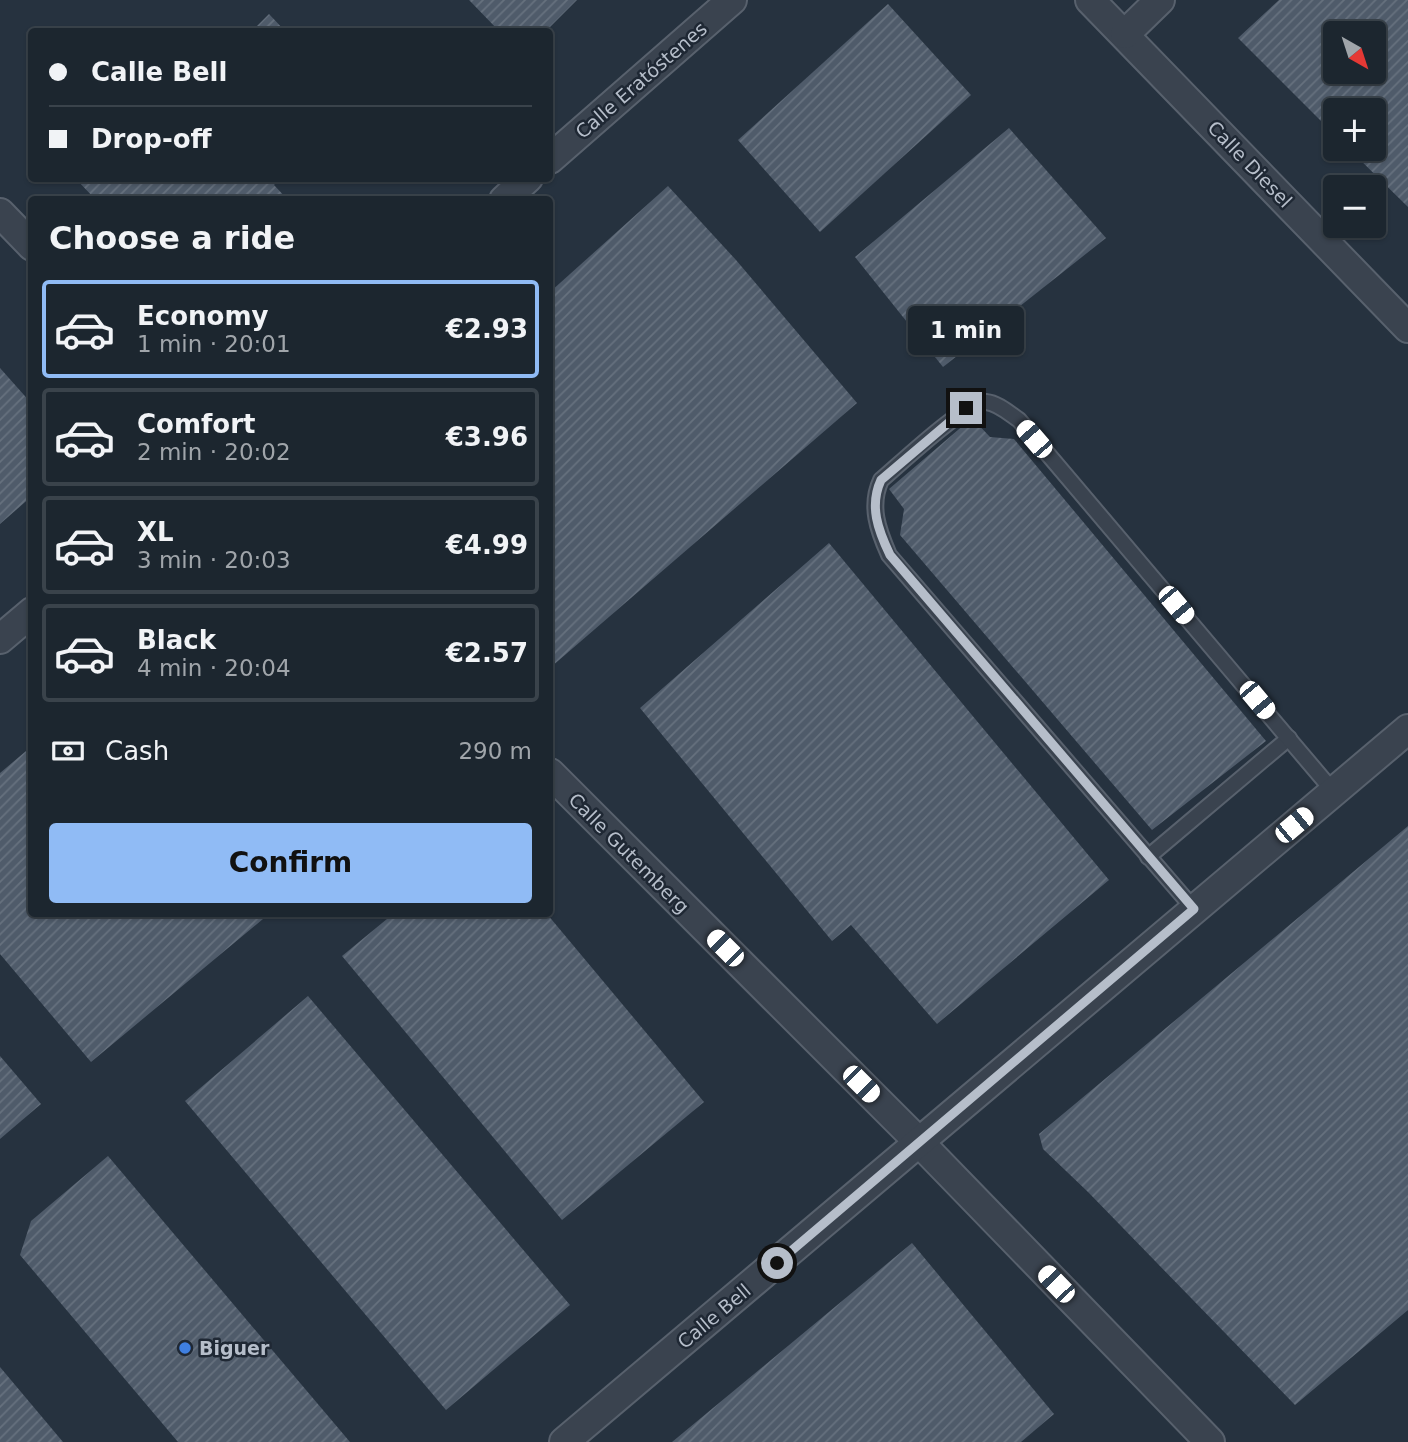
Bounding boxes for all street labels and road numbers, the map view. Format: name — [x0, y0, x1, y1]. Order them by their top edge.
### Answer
street label: Calle Eratóstenes — [571, 17, 711, 143]
street label: Calle Diesel — [1203, 116, 1297, 212]
street label: Calle Gutemberg — [564, 788, 694, 918]
street label: Calle Bell — [673, 1279, 755, 1353]

